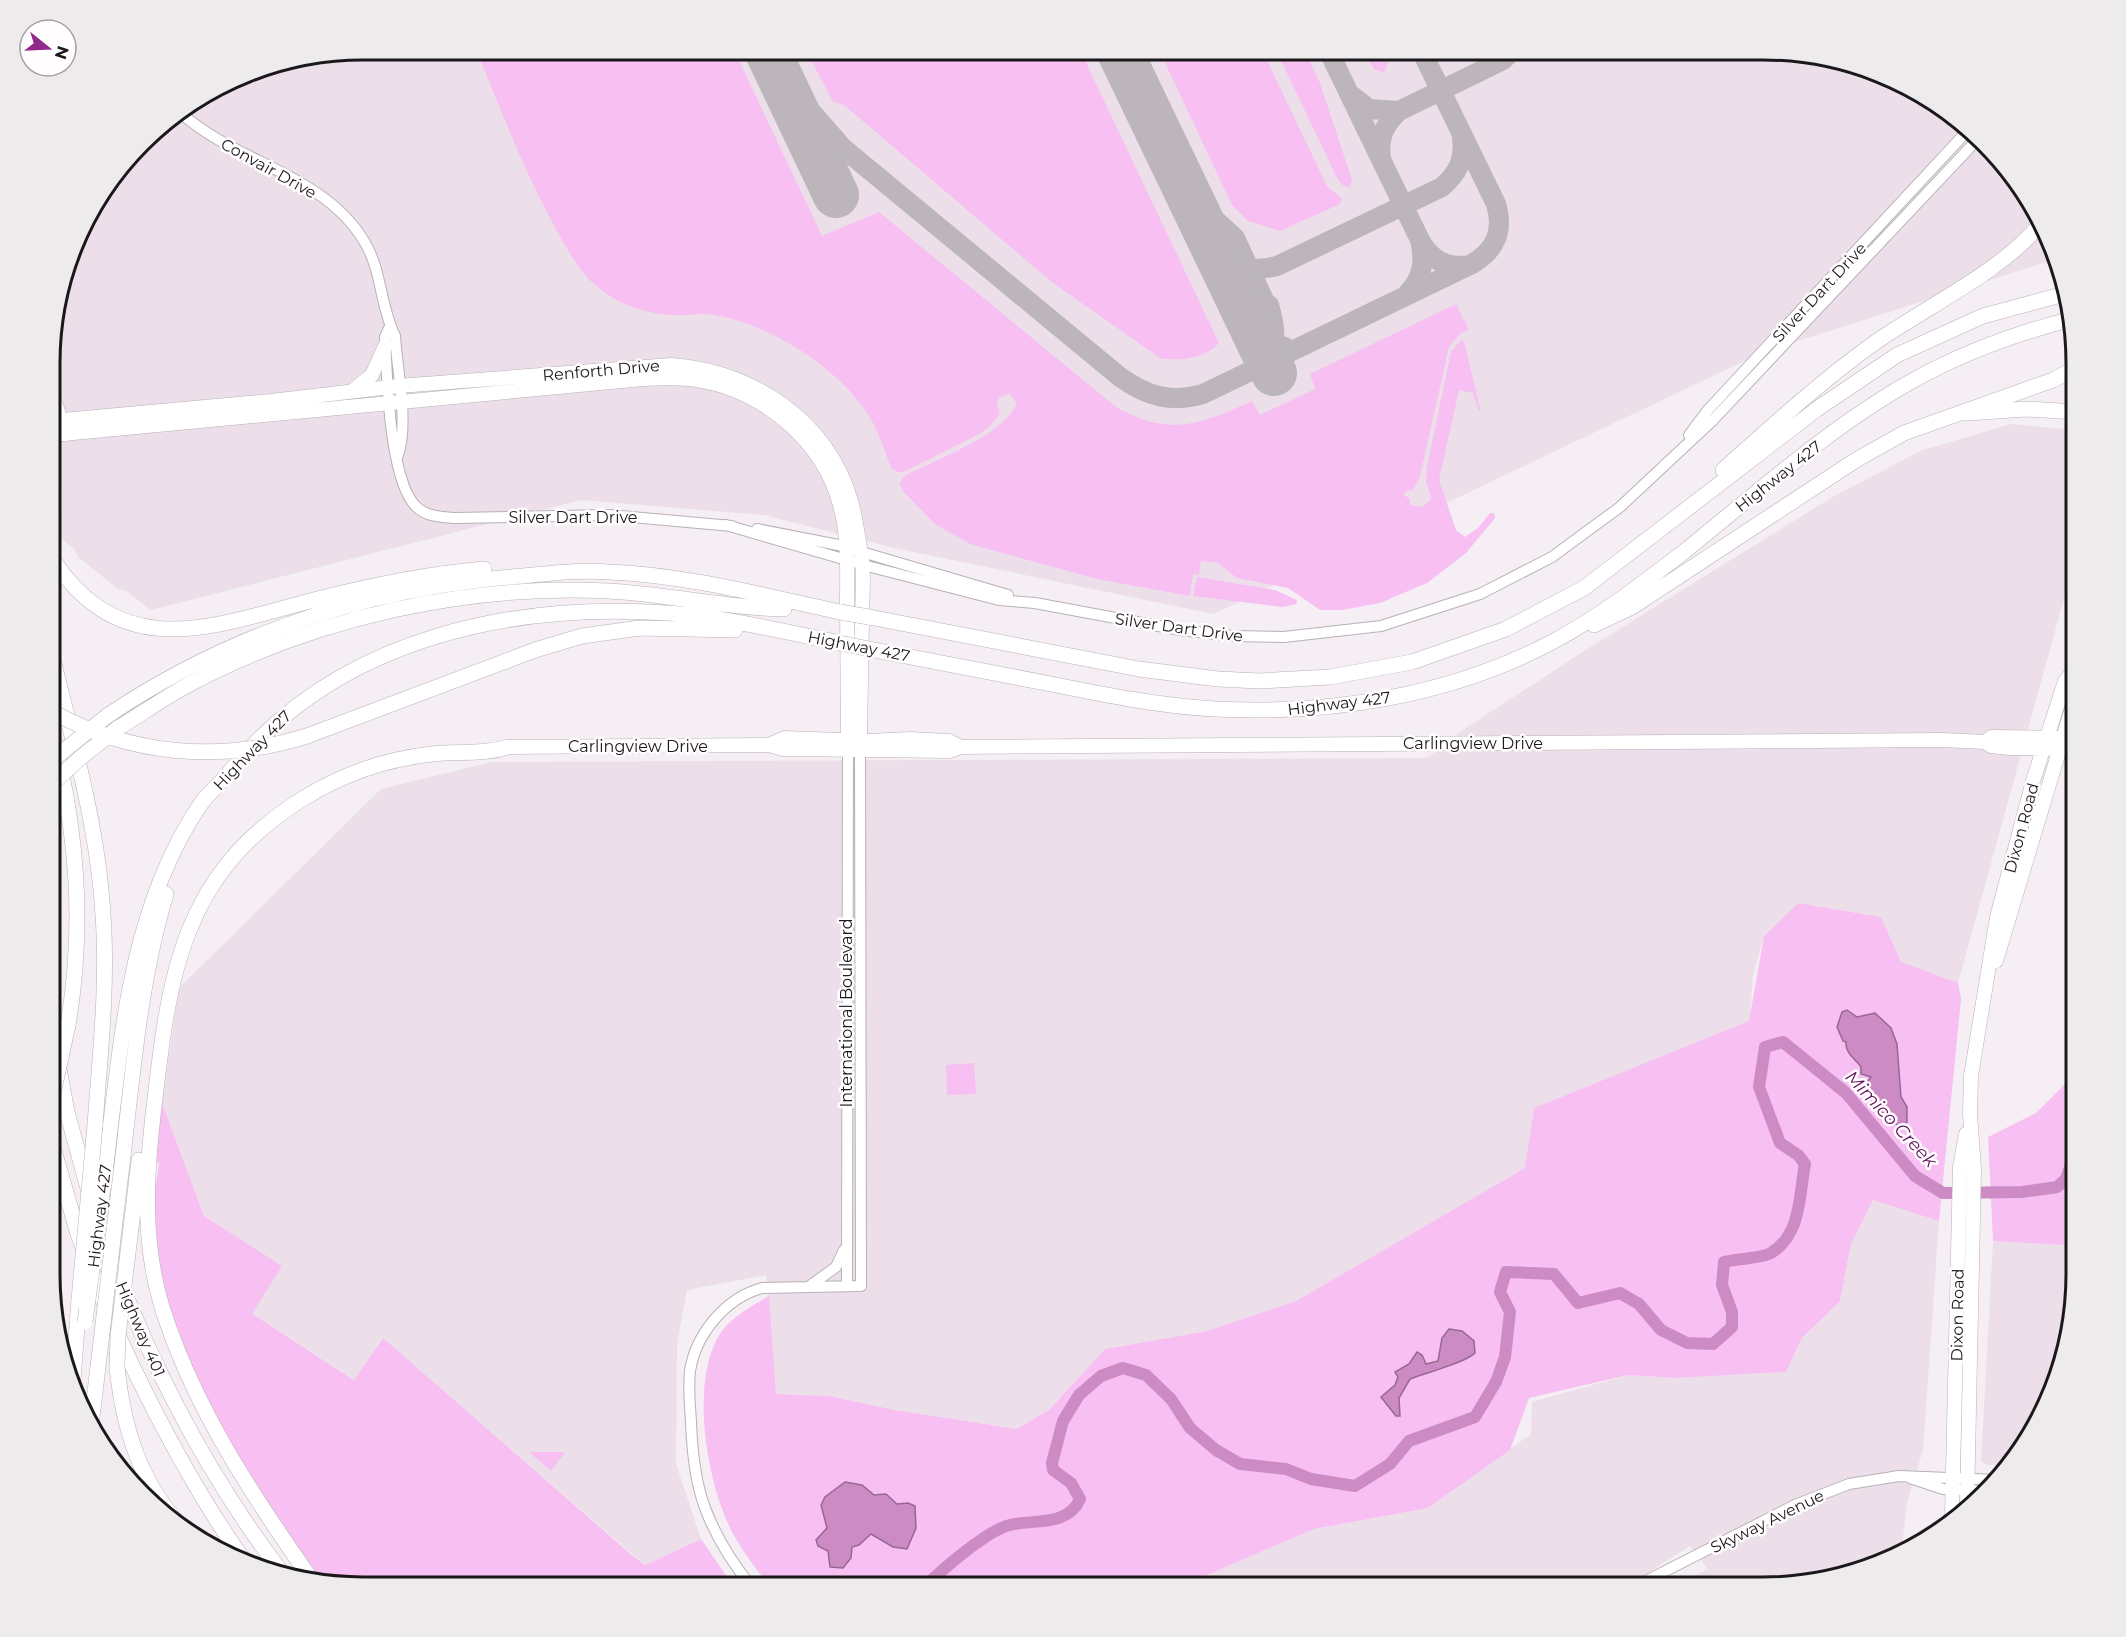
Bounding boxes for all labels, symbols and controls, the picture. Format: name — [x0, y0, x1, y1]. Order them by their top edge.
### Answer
north arrow — [18, 18, 78, 78]
text: N — [51, 43, 73, 62]
street label: Convair Drive — [218, 134, 320, 203]
street label: Silver Dart Drive — [1768, 239, 1870, 346]
street label: Renforth Drive — [542, 356, 660, 385]
street label: Highway 427 — [1732, 437, 1825, 516]
street label: Silver Dart Drive — [508, 508, 638, 527]
street label: Silver Dart Drive — [1114, 609, 1244, 646]
street label: Highway 427 — [806, 627, 912, 666]
street label: Highway 427 — [1286, 688, 1392, 719]
street label: Highway 427 — [210, 706, 295, 794]
street label: Carlingview Drive — [1403, 734, 1543, 753]
street label: Carlingview Drive — [568, 737, 708, 756]
street label: Dixon Road — [2000, 781, 2043, 875]
street label: International Boulevard — [837, 918, 856, 1108]
water label: Mimico Creek — [1841, 1066, 1942, 1173]
street label: Highway 427 — [84, 1163, 115, 1269]
street label: Dixon Road — [1947, 1269, 1968, 1362]
street label: Highway 401 — [112, 1279, 169, 1380]
street label: Skyway Avenue — [1707, 1486, 1827, 1557]

